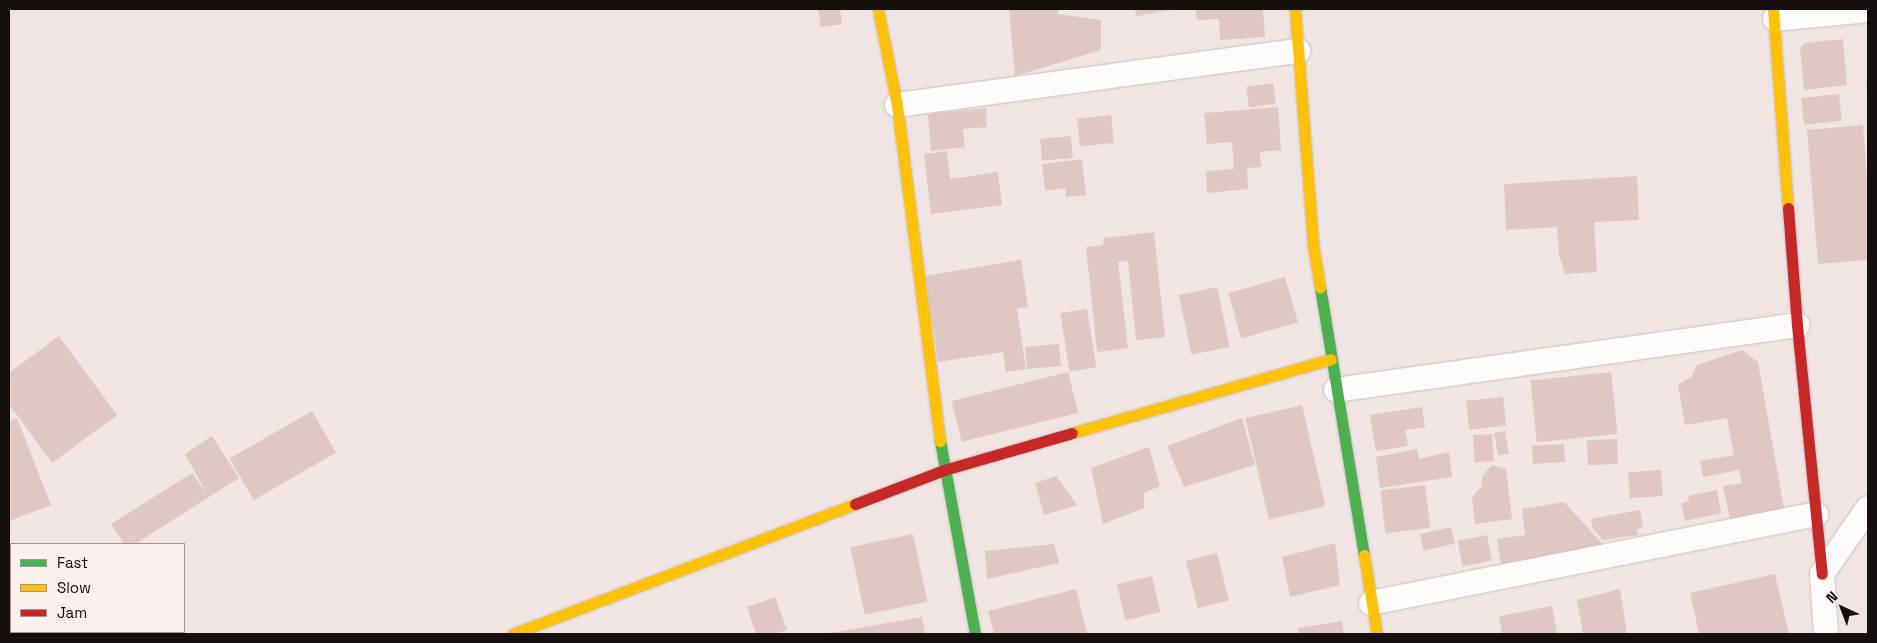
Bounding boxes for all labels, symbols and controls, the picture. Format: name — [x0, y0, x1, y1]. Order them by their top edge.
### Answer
legend — [10, 543, 185, 633]
text: Fast — [57, 553, 88, 572]
text: Slow — [57, 578, 91, 597]
north arrow — [1817, 583, 1867, 633]
text: N — [1822, 587, 1841, 607]
text: Jam — [57, 603, 87, 622]

